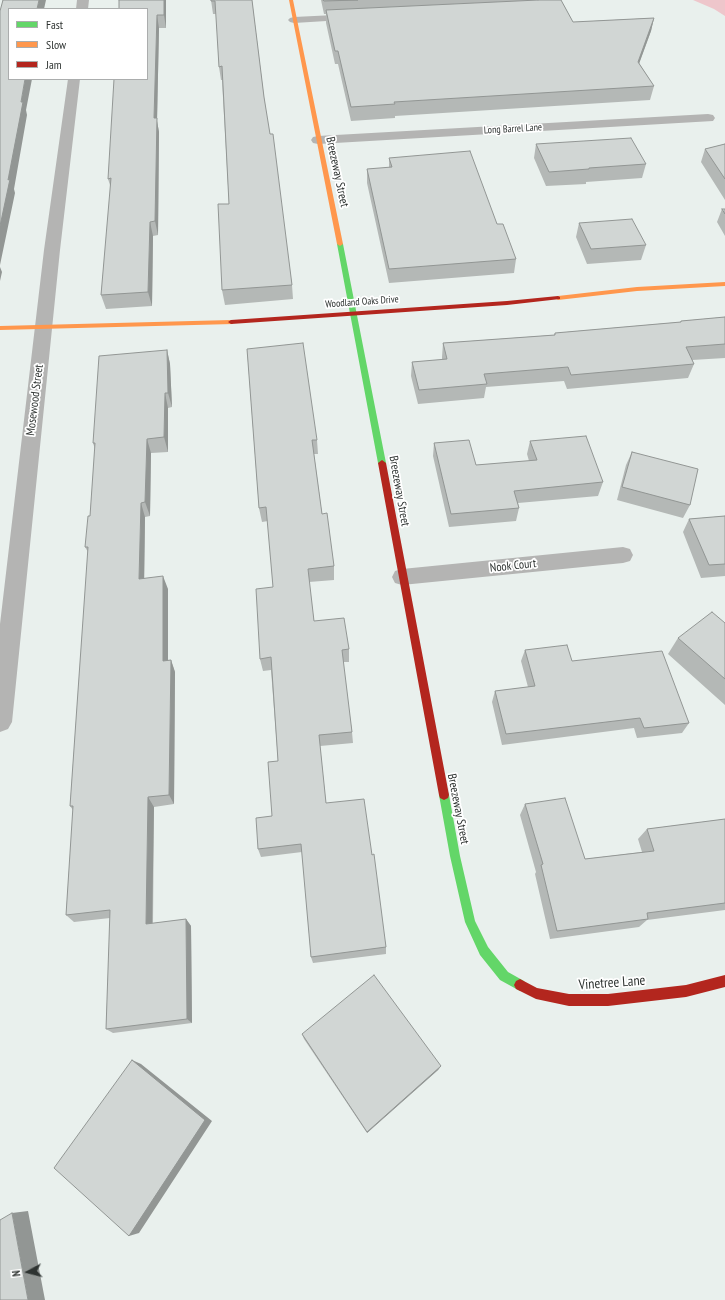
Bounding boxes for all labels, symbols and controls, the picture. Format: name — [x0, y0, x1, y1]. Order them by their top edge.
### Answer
legend — [8, 8, 148, 80]
text: Fast — [46, 17, 63, 32]
text: Slow — [46, 37, 66, 52]
text: Jam — [46, 57, 62, 72]
street label: Long Barrel Lane — [484, 121, 542, 137]
street label: Breezeway Street — [323, 136, 351, 208]
street label: Woodland Oaks Drive — [325, 293, 399, 311]
street label: Mosewood Street — [23, 364, 47, 436]
street label: Breezeway Street — [386, 455, 412, 527]
street label: Nook Court — [489, 556, 537, 576]
street label: Breezeway Street — [444, 773, 472, 845]
street label: Vinetree Lane — [578, 972, 646, 994]
north arrow — [8, 1252, 48, 1292]
text: N — [9, 1270, 23, 1277]

